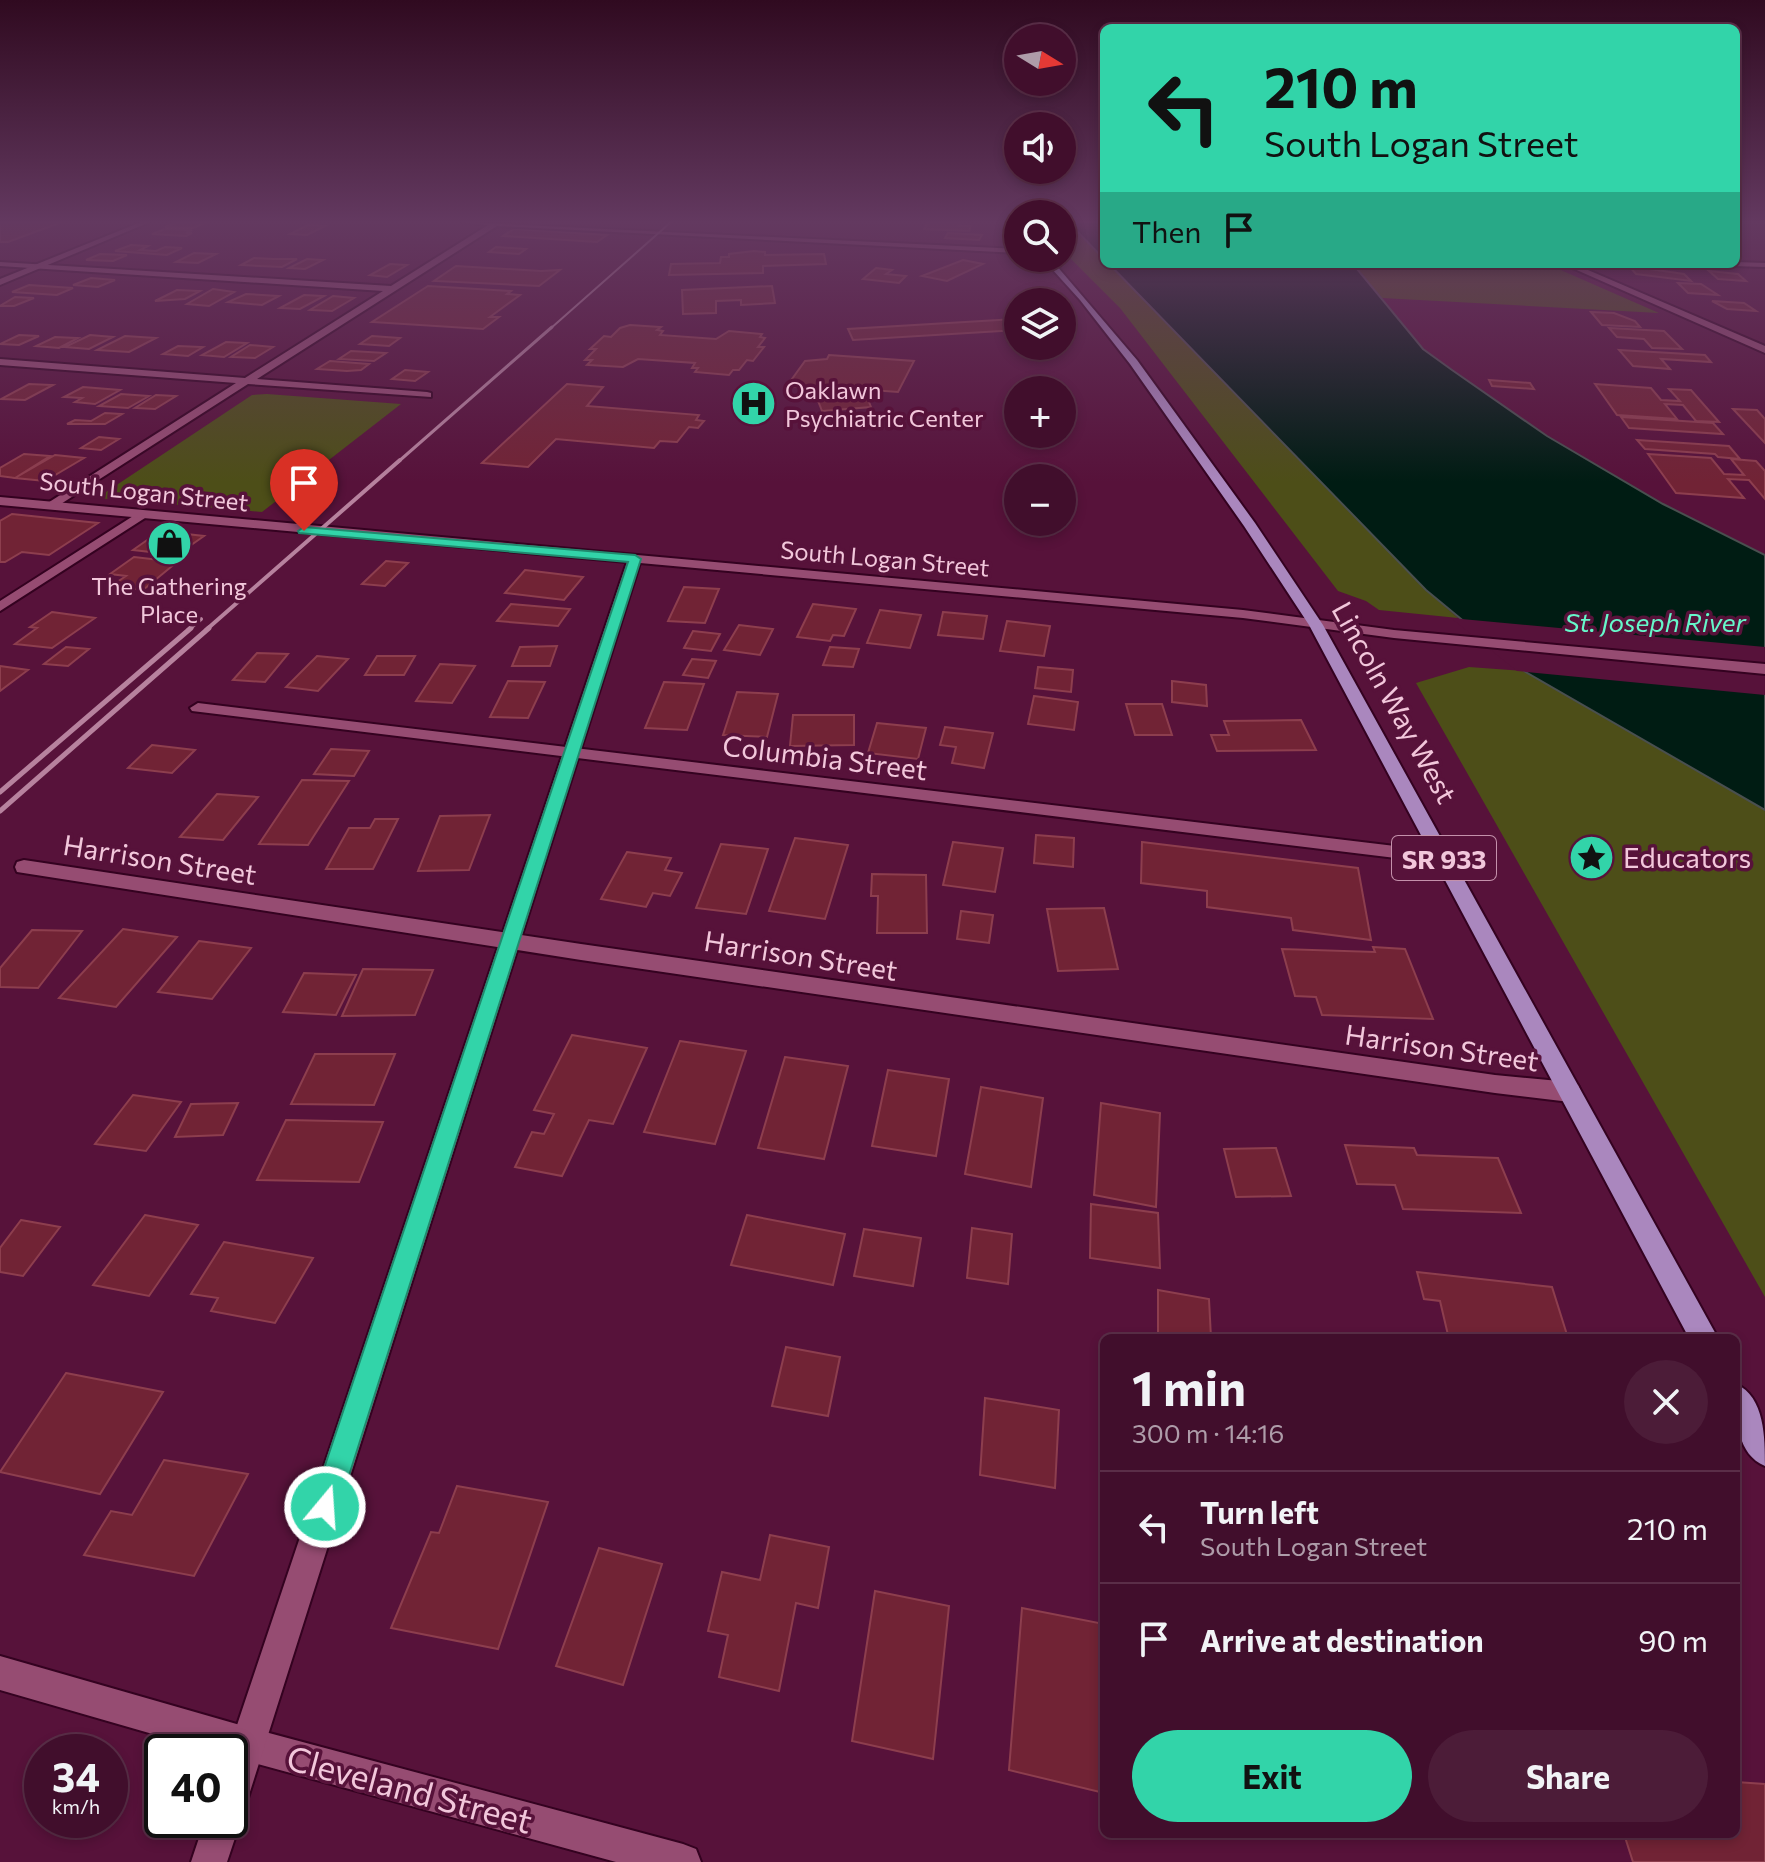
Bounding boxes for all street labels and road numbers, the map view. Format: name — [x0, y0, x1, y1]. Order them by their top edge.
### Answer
street label: South Logan Street — [38, 466, 250, 516]
street label: South Logan Street — [779, 534, 991, 582]
street label: Lincoln Way West — [1326, 595, 1464, 809]
street label: Columbia Street — [721, 728, 929, 786]
street label: Harrison Street — [61, 827, 259, 891]
road number: SR 933 — [1392, 836, 1496, 880]
street label: Harrison Street — [702, 923, 900, 987]
street label: Harrison Street — [1343, 1017, 1541, 1077]
street label: Cleveland Street — [283, 1735, 537, 1841]

